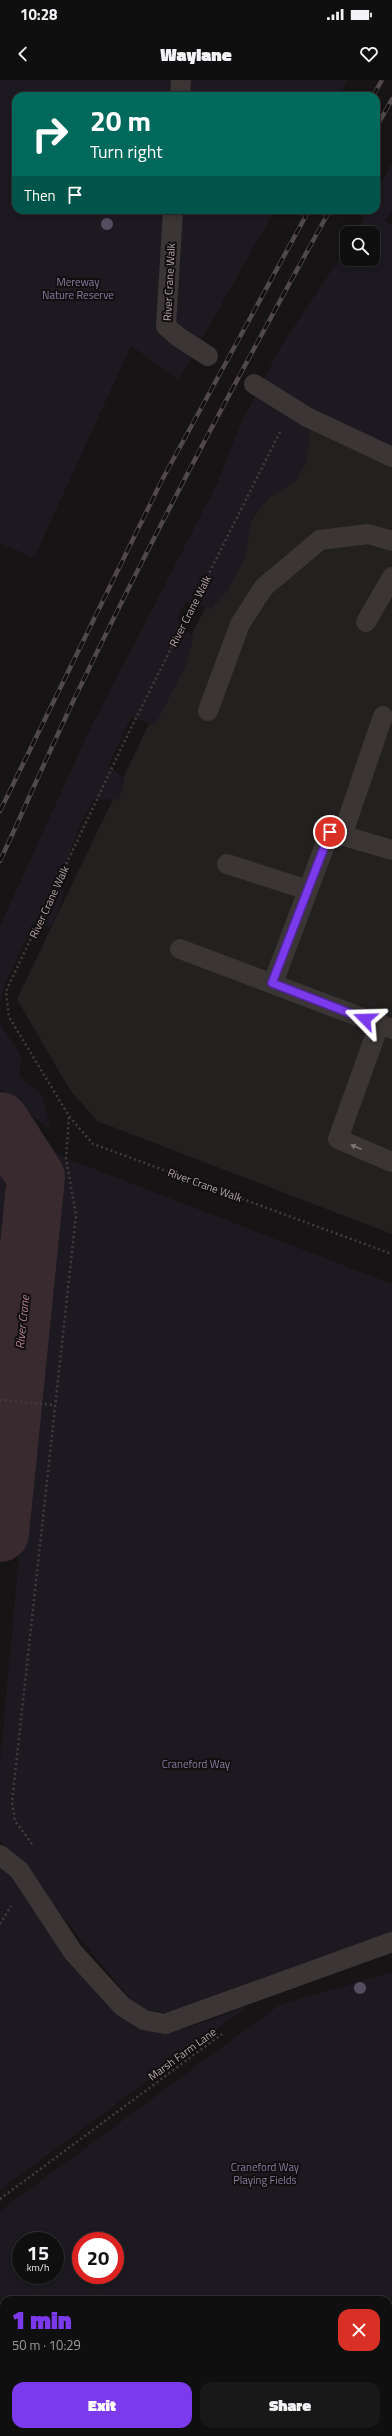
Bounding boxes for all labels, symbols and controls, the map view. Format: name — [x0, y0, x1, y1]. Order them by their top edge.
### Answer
text: 10:28 — [20, 3, 57, 26]
text: Waylane — [160, 41, 232, 68]
icon: back — [12, 43, 34, 65]
icon: heart — [358, 43, 380, 65]
text: 20 m — [90, 99, 151, 142]
icon: right — [24, 108, 76, 160]
text: Turn right — [90, 138, 163, 165]
text: Then — [24, 184, 56, 207]
icon: arrive — [64, 184, 86, 206]
map controls — [340, 226, 380, 266]
button: search — [340, 226, 380, 266]
street label: River Crane Walk — [159, 242, 179, 321]
park label: Mereway Nature Reserve — [42, 274, 114, 303]
street label: River Crane Walk — [165, 572, 215, 649]
pin — [313, 815, 347, 849]
icon: arrive — [319, 821, 341, 843]
street label: River Crane Walk — [25, 863, 73, 941]
position arrow — [344, 998, 386, 1040]
one-way arrow — [351, 1144, 362, 1150]
street label: River Crane Walk — [166, 1164, 245, 1206]
water label: River Crane — [10, 1293, 34, 1350]
park label: Craneford Way — [162, 1756, 231, 1772]
street label: Marsh Farm Lane — [145, 2024, 220, 2084]
park label: Craneford Way Playing Fields — [231, 2159, 300, 2188]
speed limit sign: 20 — [72, 2232, 124, 2284]
text: 15 — [27, 2237, 49, 2268]
text: km/h — [27, 2260, 49, 2275]
text: 1 min — [12, 2302, 72, 2338]
button: close — [338, 2309, 380, 2351]
text: 50 m · 10:29 — [12, 2335, 81, 2355]
button: Exit — [12, 2382, 192, 2428]
button: Share — [200, 2382, 380, 2428]

